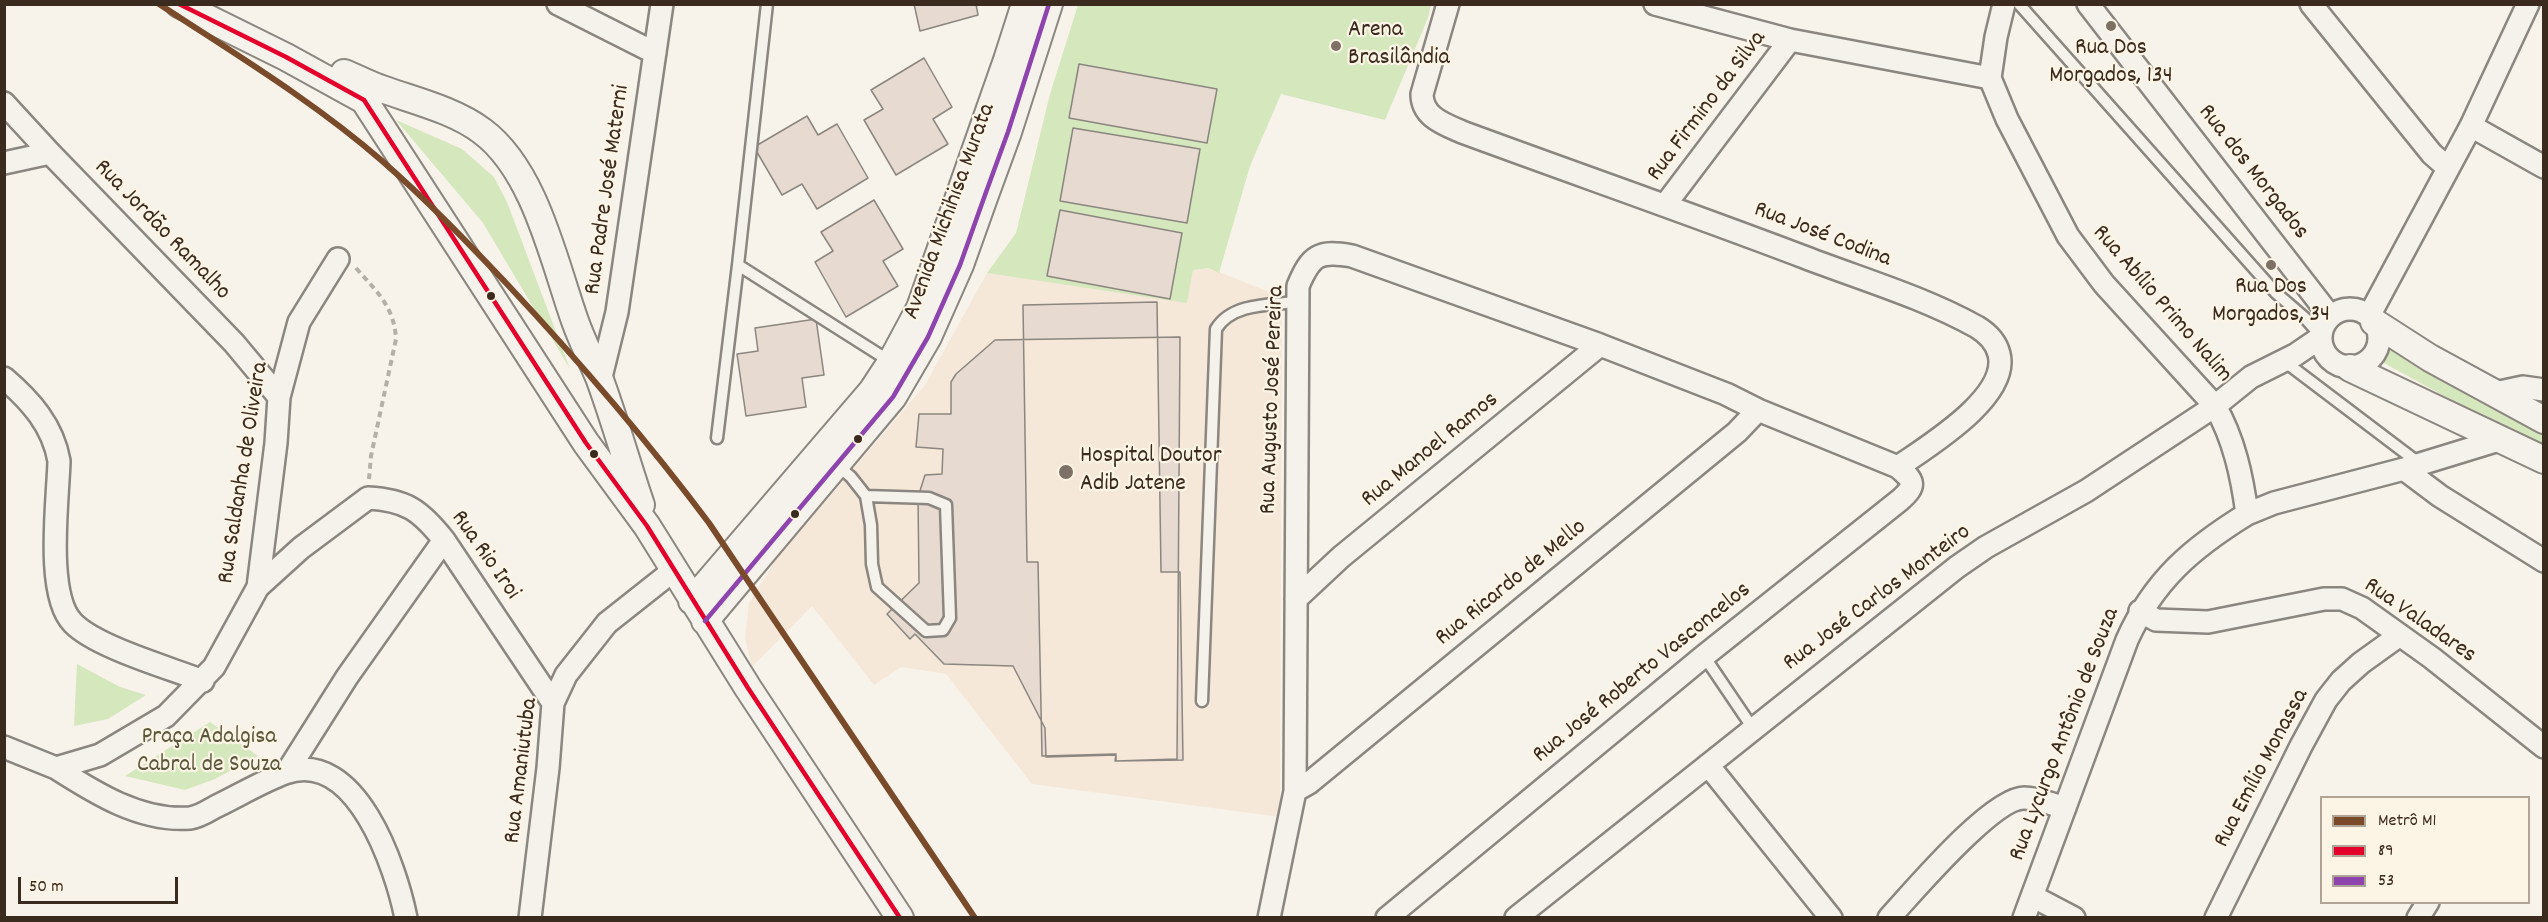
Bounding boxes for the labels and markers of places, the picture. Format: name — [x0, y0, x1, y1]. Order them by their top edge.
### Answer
place label: Arena Brasilândia — [1348, 18, 1450, 74]
marker: Rua Dos Morgados, 134 — [2104, 19, 2118, 33]
place label: Rua Dos Morgados, 134 — [2049, 36, 2173, 92]
marker: Arena Brasilândia — [1329, 39, 1343, 53]
marker: Rua Dos Morgados, 34 — [2264, 258, 2278, 272]
place label: Rua Dos Morgados, 34 — [2212, 275, 2330, 331]
unlabelled marker — [485, 290, 497, 302]
unlabelled marker — [852, 433, 864, 445]
place label: Hospital Doutor Adib Jatene — [1080, 444, 1222, 500]
unlabelled marker — [588, 448, 600, 460]
marker: Hospital Doutor Adib Jatene — [1057, 463, 1075, 481]
unlabelled marker — [789, 508, 801, 520]

